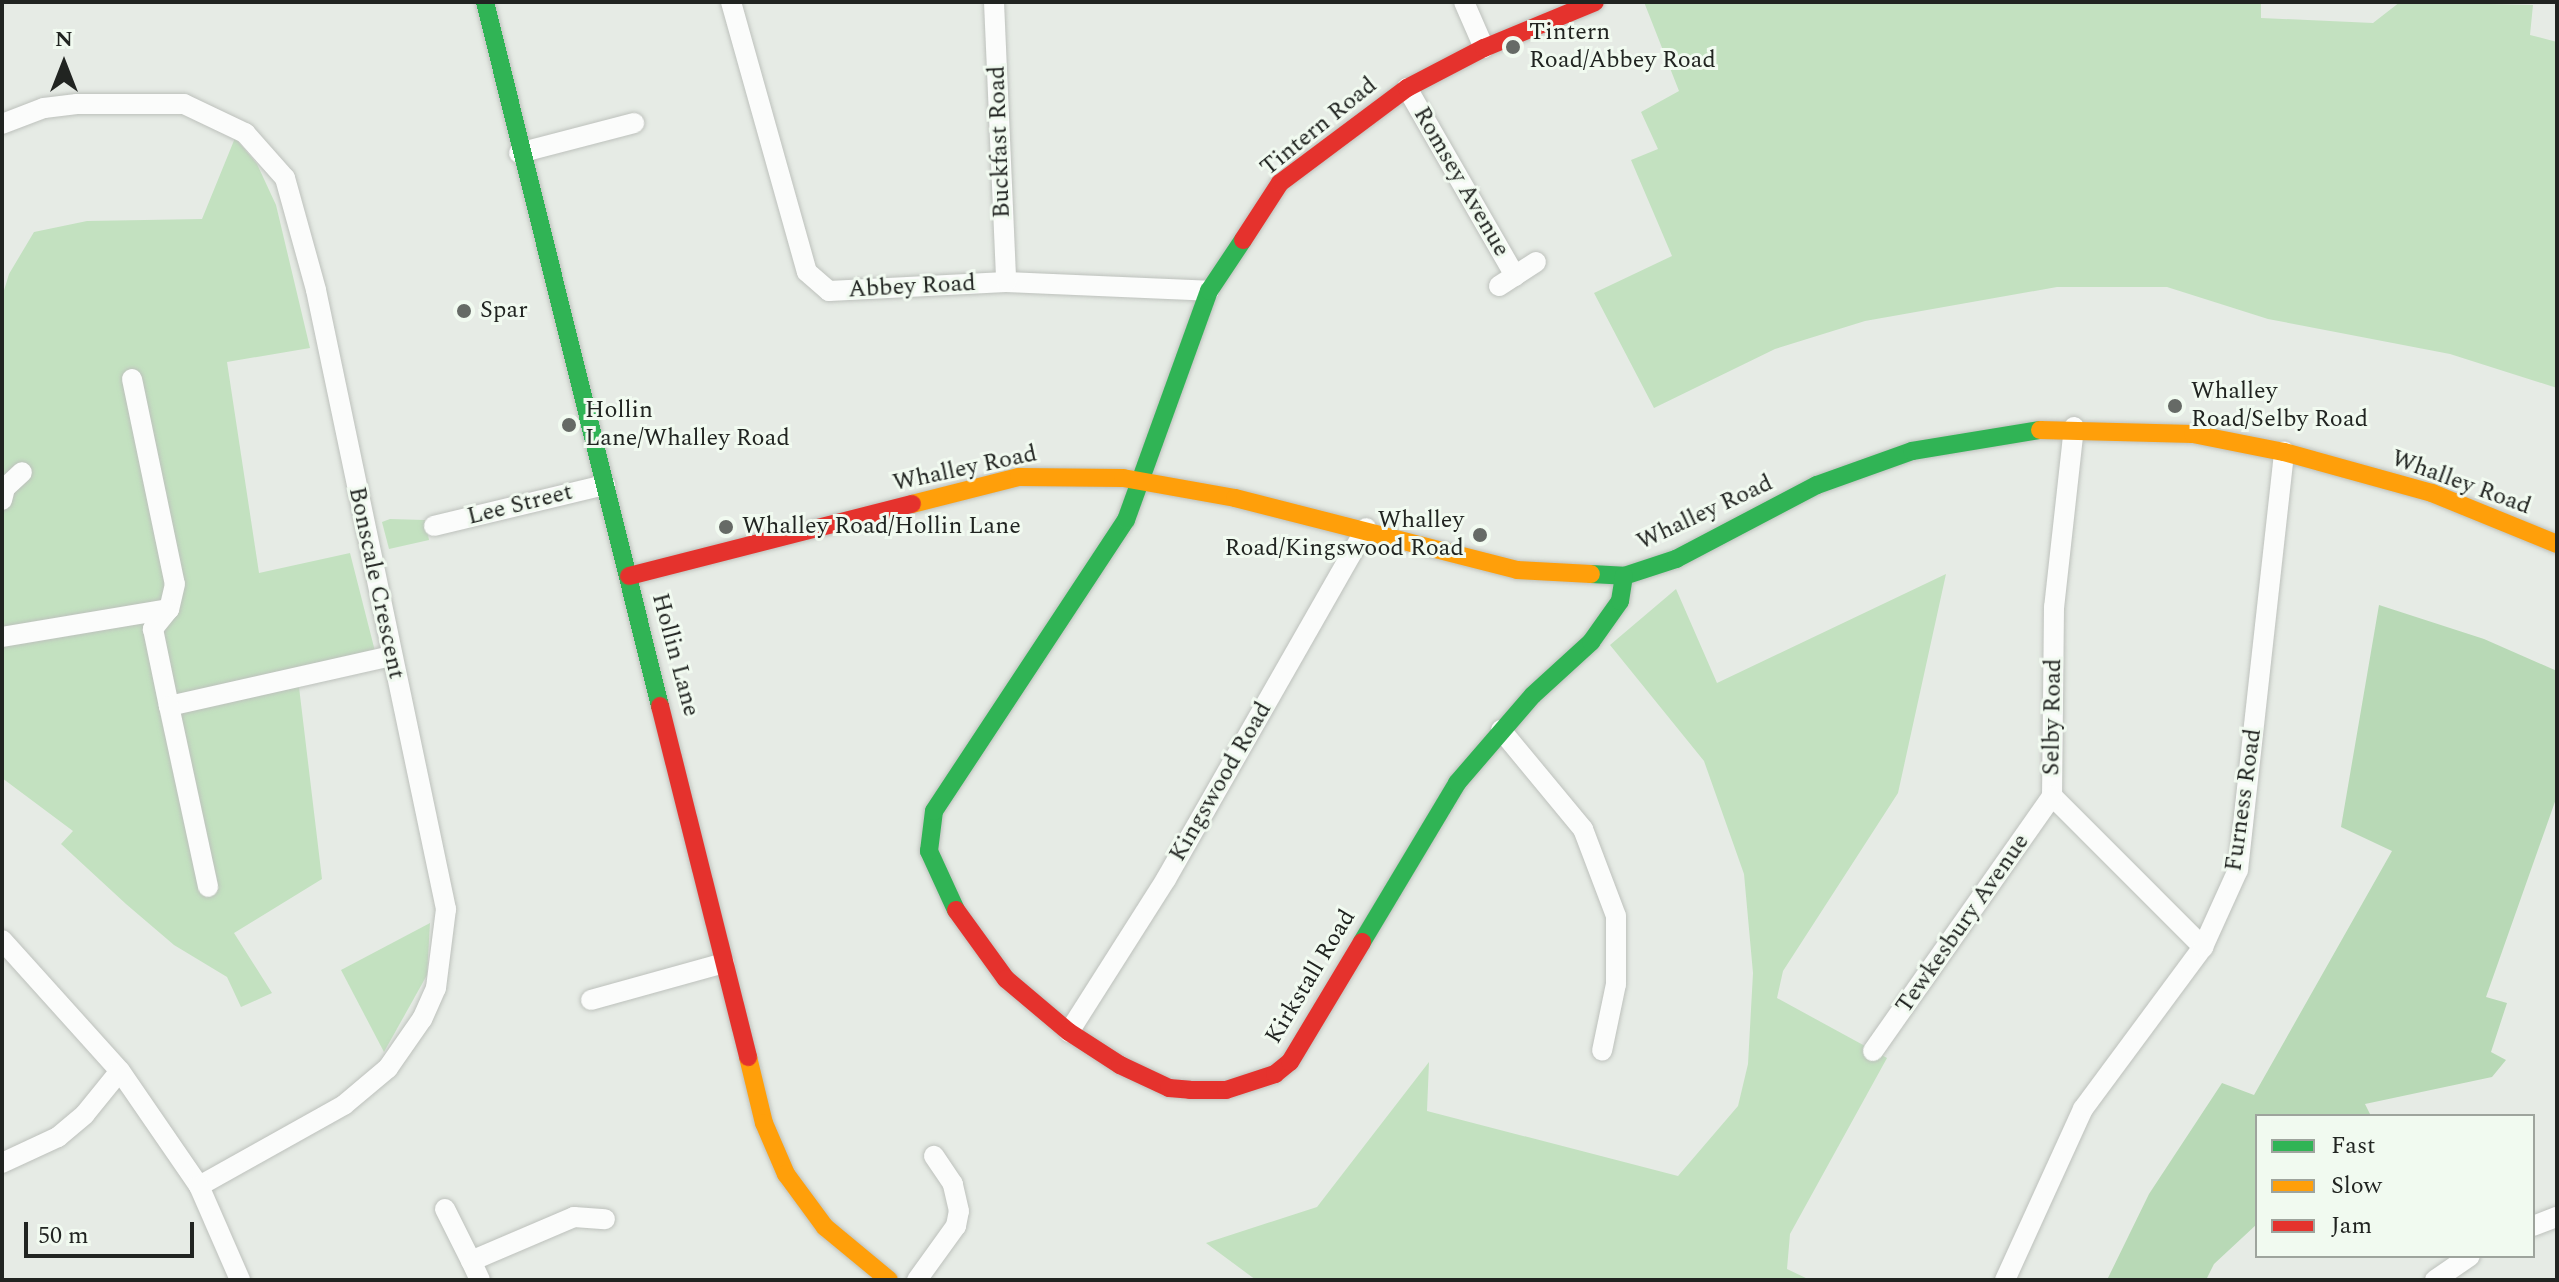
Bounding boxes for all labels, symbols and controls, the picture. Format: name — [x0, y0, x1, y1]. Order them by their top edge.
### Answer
place label: Tintern Road/Abbey Road — [1529, 19, 1716, 75]
text: N — [55, 23, 73, 56]
north arrow — [24, 24, 104, 104]
marker: Tintern Road/Abbey Road — [1504, 38, 1522, 56]
street label: Buckfast Road — [983, 65, 1017, 219]
street label: Tintern Road — [1255, 71, 1383, 183]
street label: Romsey Avenue — [1406, 102, 1516, 262]
street label: Abbey Road — [848, 269, 976, 305]
place label: Spar — [480, 297, 528, 325]
marker: Spar — [455, 302, 473, 320]
place label: Whalley Road/Selby Road — [2191, 378, 2368, 434]
place label: Hollin Lane/Whalley Road — [585, 397, 790, 453]
marker: Whalley Road/Selby Road — [2166, 397, 2184, 415]
marker: Hollin Lane/Whalley Road — [560, 416, 578, 434]
street label: Whalley Road — [890, 440, 1040, 498]
street label: Whalley Road — [2387, 444, 2535, 522]
street label: Whalley Road — [1633, 469, 1777, 557]
street label: Lee Street — [464, 478, 576, 532]
street label: Bonscale Crescent — [342, 484, 410, 682]
place label: Whalley Road/Kingswood Road — [1225, 507, 1464, 563]
place label: Whalley Road/Hollin Lane — [742, 513, 1021, 541]
marker: Whalley Road/Hollin Lane — [717, 518, 735, 536]
marker: Whalley Road/Kingswood Road — [1471, 526, 1489, 544]
street label: Hollin Lane — [645, 590, 705, 720]
street label: Selby Road — [2038, 658, 2068, 776]
street label: Kingswood Road — [1164, 697, 1278, 867]
street label: Furness Road — [2220, 727, 2268, 873]
street label: Tewkesbury Avenue — [1890, 829, 2036, 1019]
street label: Kirkstall Road — [1260, 905, 1362, 1049]
legend — [2255, 1114, 2535, 1258]
text: Fast — [2331, 1128, 2376, 1164]
text: Slow — [2331, 1168, 2382, 1204]
scale bar — [28, 1206, 198, 1256]
text: Jam — [2331, 1208, 2372, 1244]
text: 50 m — [38, 1218, 89, 1254]

